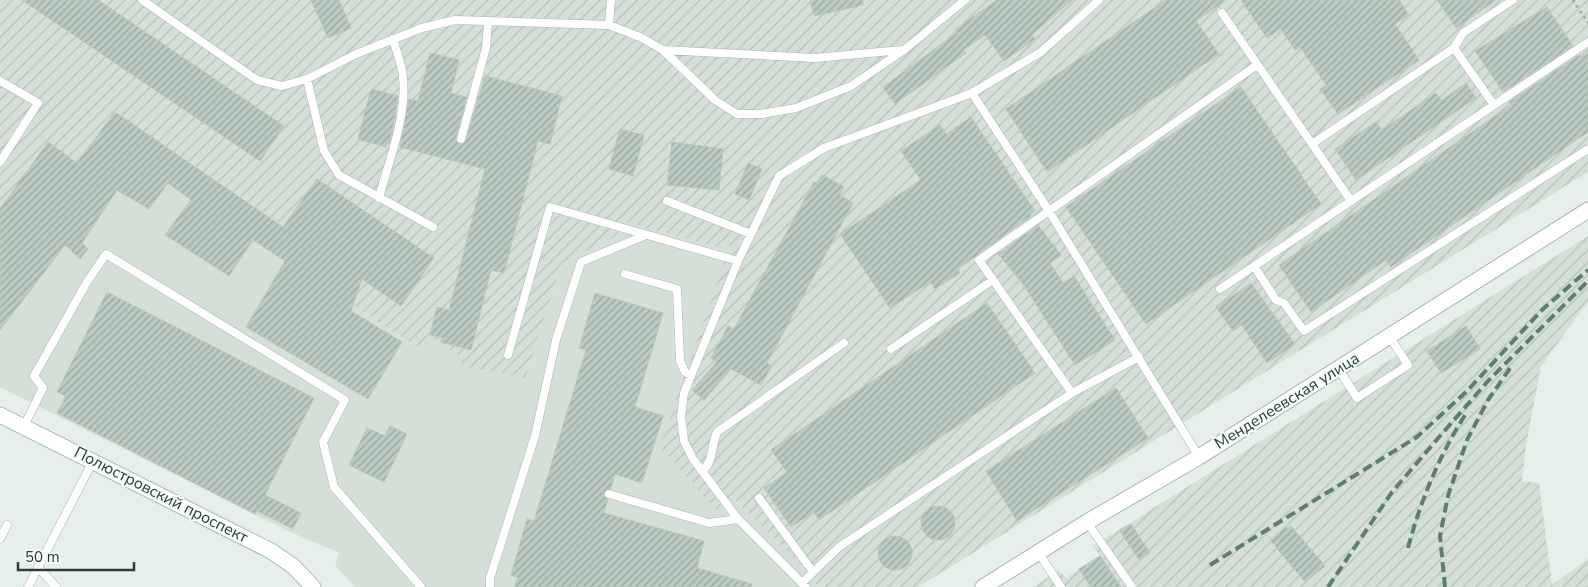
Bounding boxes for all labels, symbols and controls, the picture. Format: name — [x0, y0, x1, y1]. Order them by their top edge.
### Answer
street label: Менделеевская улица — [1210, 347, 1364, 455]
street label: Полюстровский проспект — [70, 442, 252, 549]
scale bar — [18, 540, 134, 572]
text: 50 m — [25, 547, 60, 567]

